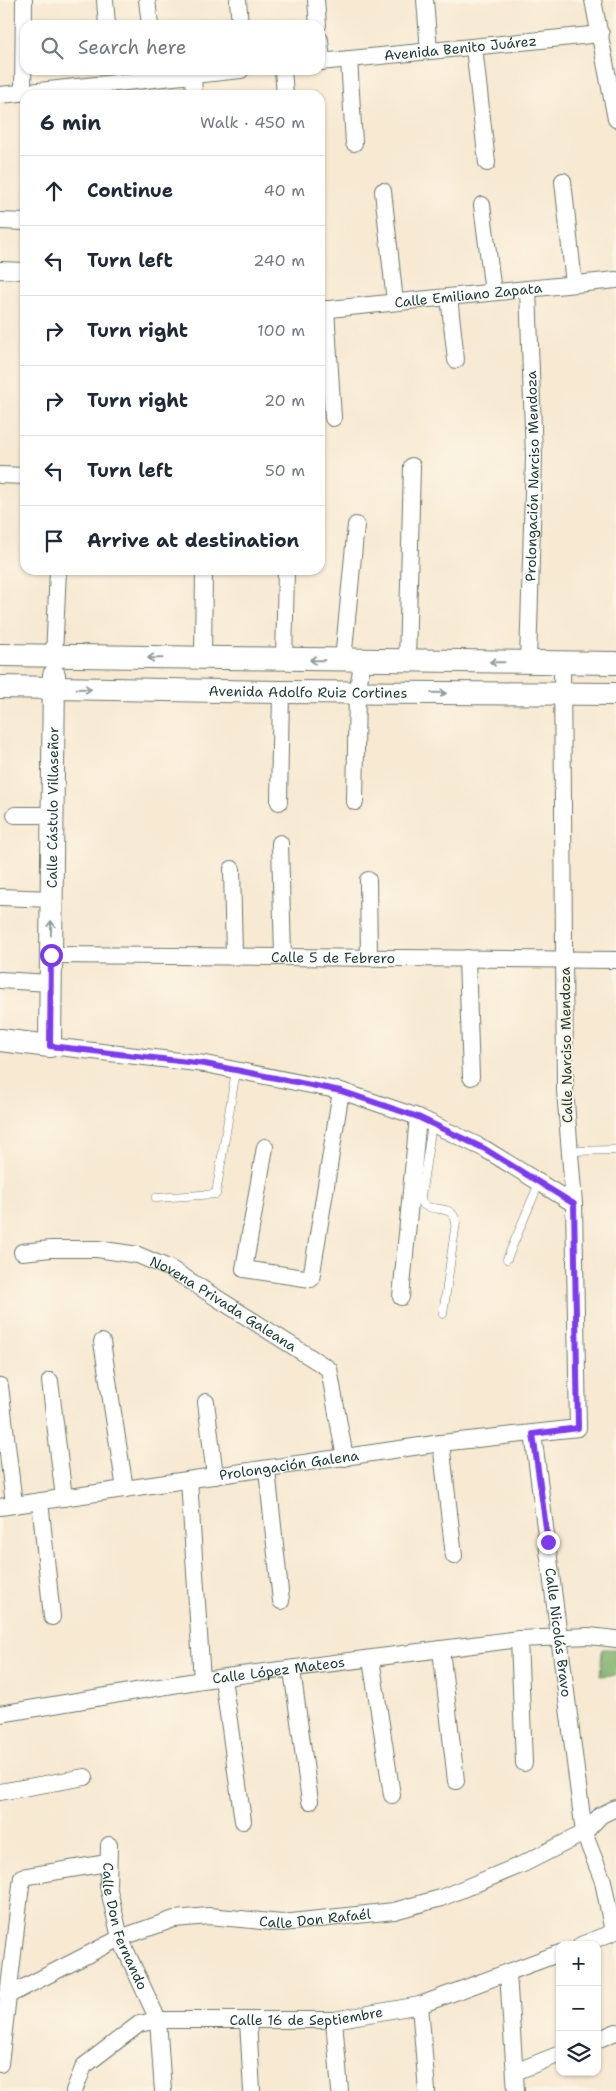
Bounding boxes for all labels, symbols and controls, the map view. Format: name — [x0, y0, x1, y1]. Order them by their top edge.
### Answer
search box — [20, 20, 325, 75]
street label: Avenida Benito Juárez — [383, 31, 538, 65]
icon: search — [38, 34, 66, 62]
text: Search here — [78, 35, 187, 60]
text: 6 min — [40, 109, 101, 137]
text: Walk · 450 m — [200, 112, 305, 133]
icon: ahead — [40, 177, 68, 205]
text: Continue — [87, 178, 173, 203]
text: 40 m — [263, 180, 305, 201]
icon: left — [40, 247, 68, 275]
text: Turn left — [87, 248, 173, 273]
text: 240 m — [253, 250, 305, 271]
street label: Calle Emiliano Zapata — [393, 279, 543, 311]
icon: right — [40, 317, 68, 345]
text: Turn right — [87, 318, 188, 343]
text: 100 m — [257, 320, 305, 341]
street label: Prolongación Narciso Mendoza — [521, 370, 543, 582]
icon: right — [40, 387, 68, 415]
text: Turn right — [87, 388, 188, 413]
text: 20 m — [264, 390, 305, 411]
icon: left — [40, 457, 68, 485]
text: Turn left — [87, 458, 173, 483]
text: 50 m — [265, 460, 305, 481]
icon: arrive — [40, 527, 68, 555]
text: Arrive at destination — [87, 528, 299, 553]
one-way arrow — [147, 653, 164, 663]
one-way arrow — [310, 655, 326, 665]
one-way arrow — [490, 657, 506, 667]
street label: Avenida Adolfo Ruiz Cortines — [208, 682, 407, 702]
one-way arrow — [75, 684, 91, 694]
one-way arrow — [430, 688, 446, 698]
street label: Calle Cástulo Villaseñor — [43, 726, 62, 888]
one-way arrow — [46, 920, 56, 936]
route start — [40, 944, 63, 967]
street label: Calle 5 de Febrero — [271, 948, 395, 967]
street label: Calle Narciso Mendoza — [556, 966, 576, 1123]
street label: Novena Privada Galeana — [147, 1252, 300, 1355]
street label: Prolongación Galena — [218, 1446, 360, 1484]
route end — [537, 1531, 560, 1554]
street label: Calle Nicolás Bravo — [541, 1567, 576, 1698]
street label: Calle López Mateos — [211, 1653, 346, 1688]
street label: Calle Don Fernando — [99, 1862, 152, 1993]
street label: Calle Don Rafaél — [258, 1904, 373, 1932]
map controls — [556, 1941, 601, 2076]
button: + — [556, 1941, 601, 1986]
button: − — [556, 1986, 601, 2031]
street label: Calle 16 de Septiembre — [229, 2003, 384, 2029]
button: layers — [556, 2031, 601, 2076]

